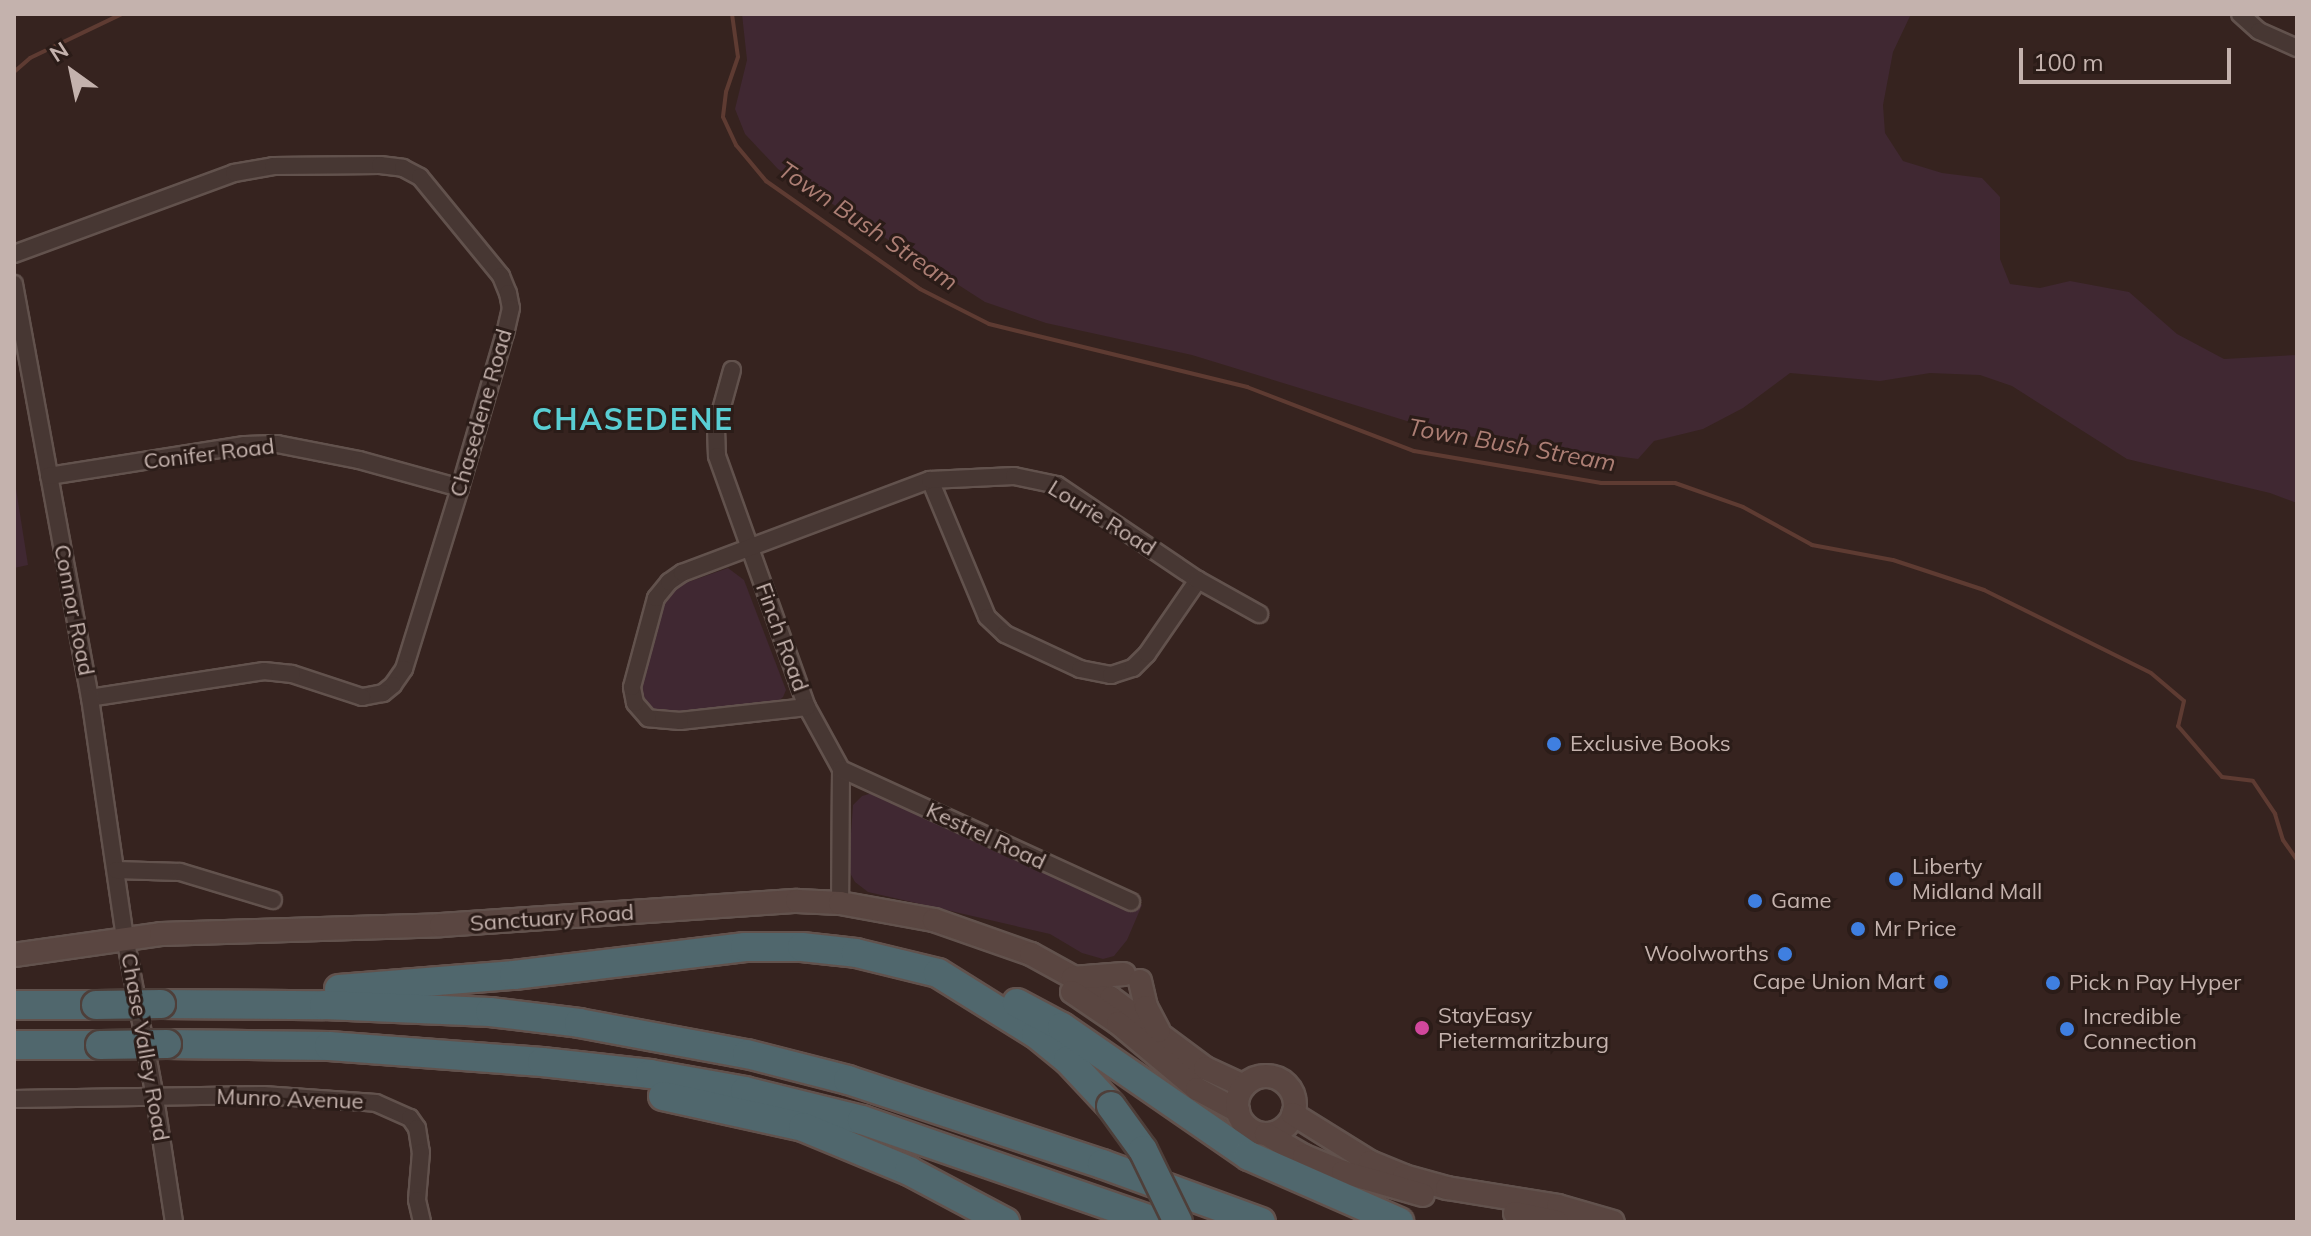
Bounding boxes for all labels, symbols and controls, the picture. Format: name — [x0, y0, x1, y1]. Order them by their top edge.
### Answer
north arrow — [32, 32, 112, 112]
scale bar — [2023, 32, 2235, 82]
text: N — [44, 36, 74, 68]
text: 100 m — [2033, 47, 2104, 77]
water label: Town Bush Stream — [773, 155, 963, 297]
street label: Chasedene Road — [444, 326, 518, 500]
district label: CHASEDENE — [532, 401, 734, 437]
water label: Town Bush Stream — [1406, 413, 1618, 477]
street label: Conifer Road — [142, 433, 276, 475]
street label: Lourie Road — [1043, 474, 1161, 562]
street label: Connor Road — [48, 542, 100, 678]
street label: Finch Road — [750, 579, 814, 695]
place label: Exclusive Books — [1570, 731, 1731, 757]
marker: Exclusive Books — [1545, 735, 1563, 753]
street label: Kestrel Road — [922, 797, 1050, 875]
place label: Liberty Midland Mall — [1912, 853, 2042, 904]
marker: Liberty Midland Mall — [1887, 870, 1905, 888]
place label: Game — [1771, 888, 1832, 914]
marker: Game — [1746, 892, 1764, 910]
street label: Sanctuary Road — [469, 899, 635, 937]
place label: Mr Price — [1874, 916, 1957, 942]
marker: Mr Price — [1849, 920, 1867, 938]
place label: Woolworths — [1644, 941, 1769, 967]
marker: Woolworths — [1776, 945, 1794, 963]
street label: Chase Valley Road — [115, 951, 175, 1143]
place label: Cape Union Mart — [1752, 969, 1925, 995]
place label: Pick n Pay Hyper — [2069, 970, 2241, 996]
marker: Cape Union Mart — [1932, 973, 1950, 991]
marker: Pick n Pay Hyper — [2044, 974, 2062, 992]
place label: StayEasy Pietermaritzburg — [1438, 1002, 1609, 1054]
place label: Incredible Connection — [2083, 1003, 2197, 1054]
marker: StayEasy Pietermaritzburg — [1413, 1019, 1431, 1037]
marker: Incredible Connection — [2058, 1020, 2076, 1038]
street label: Munro Avenue — [216, 1083, 364, 1115]

